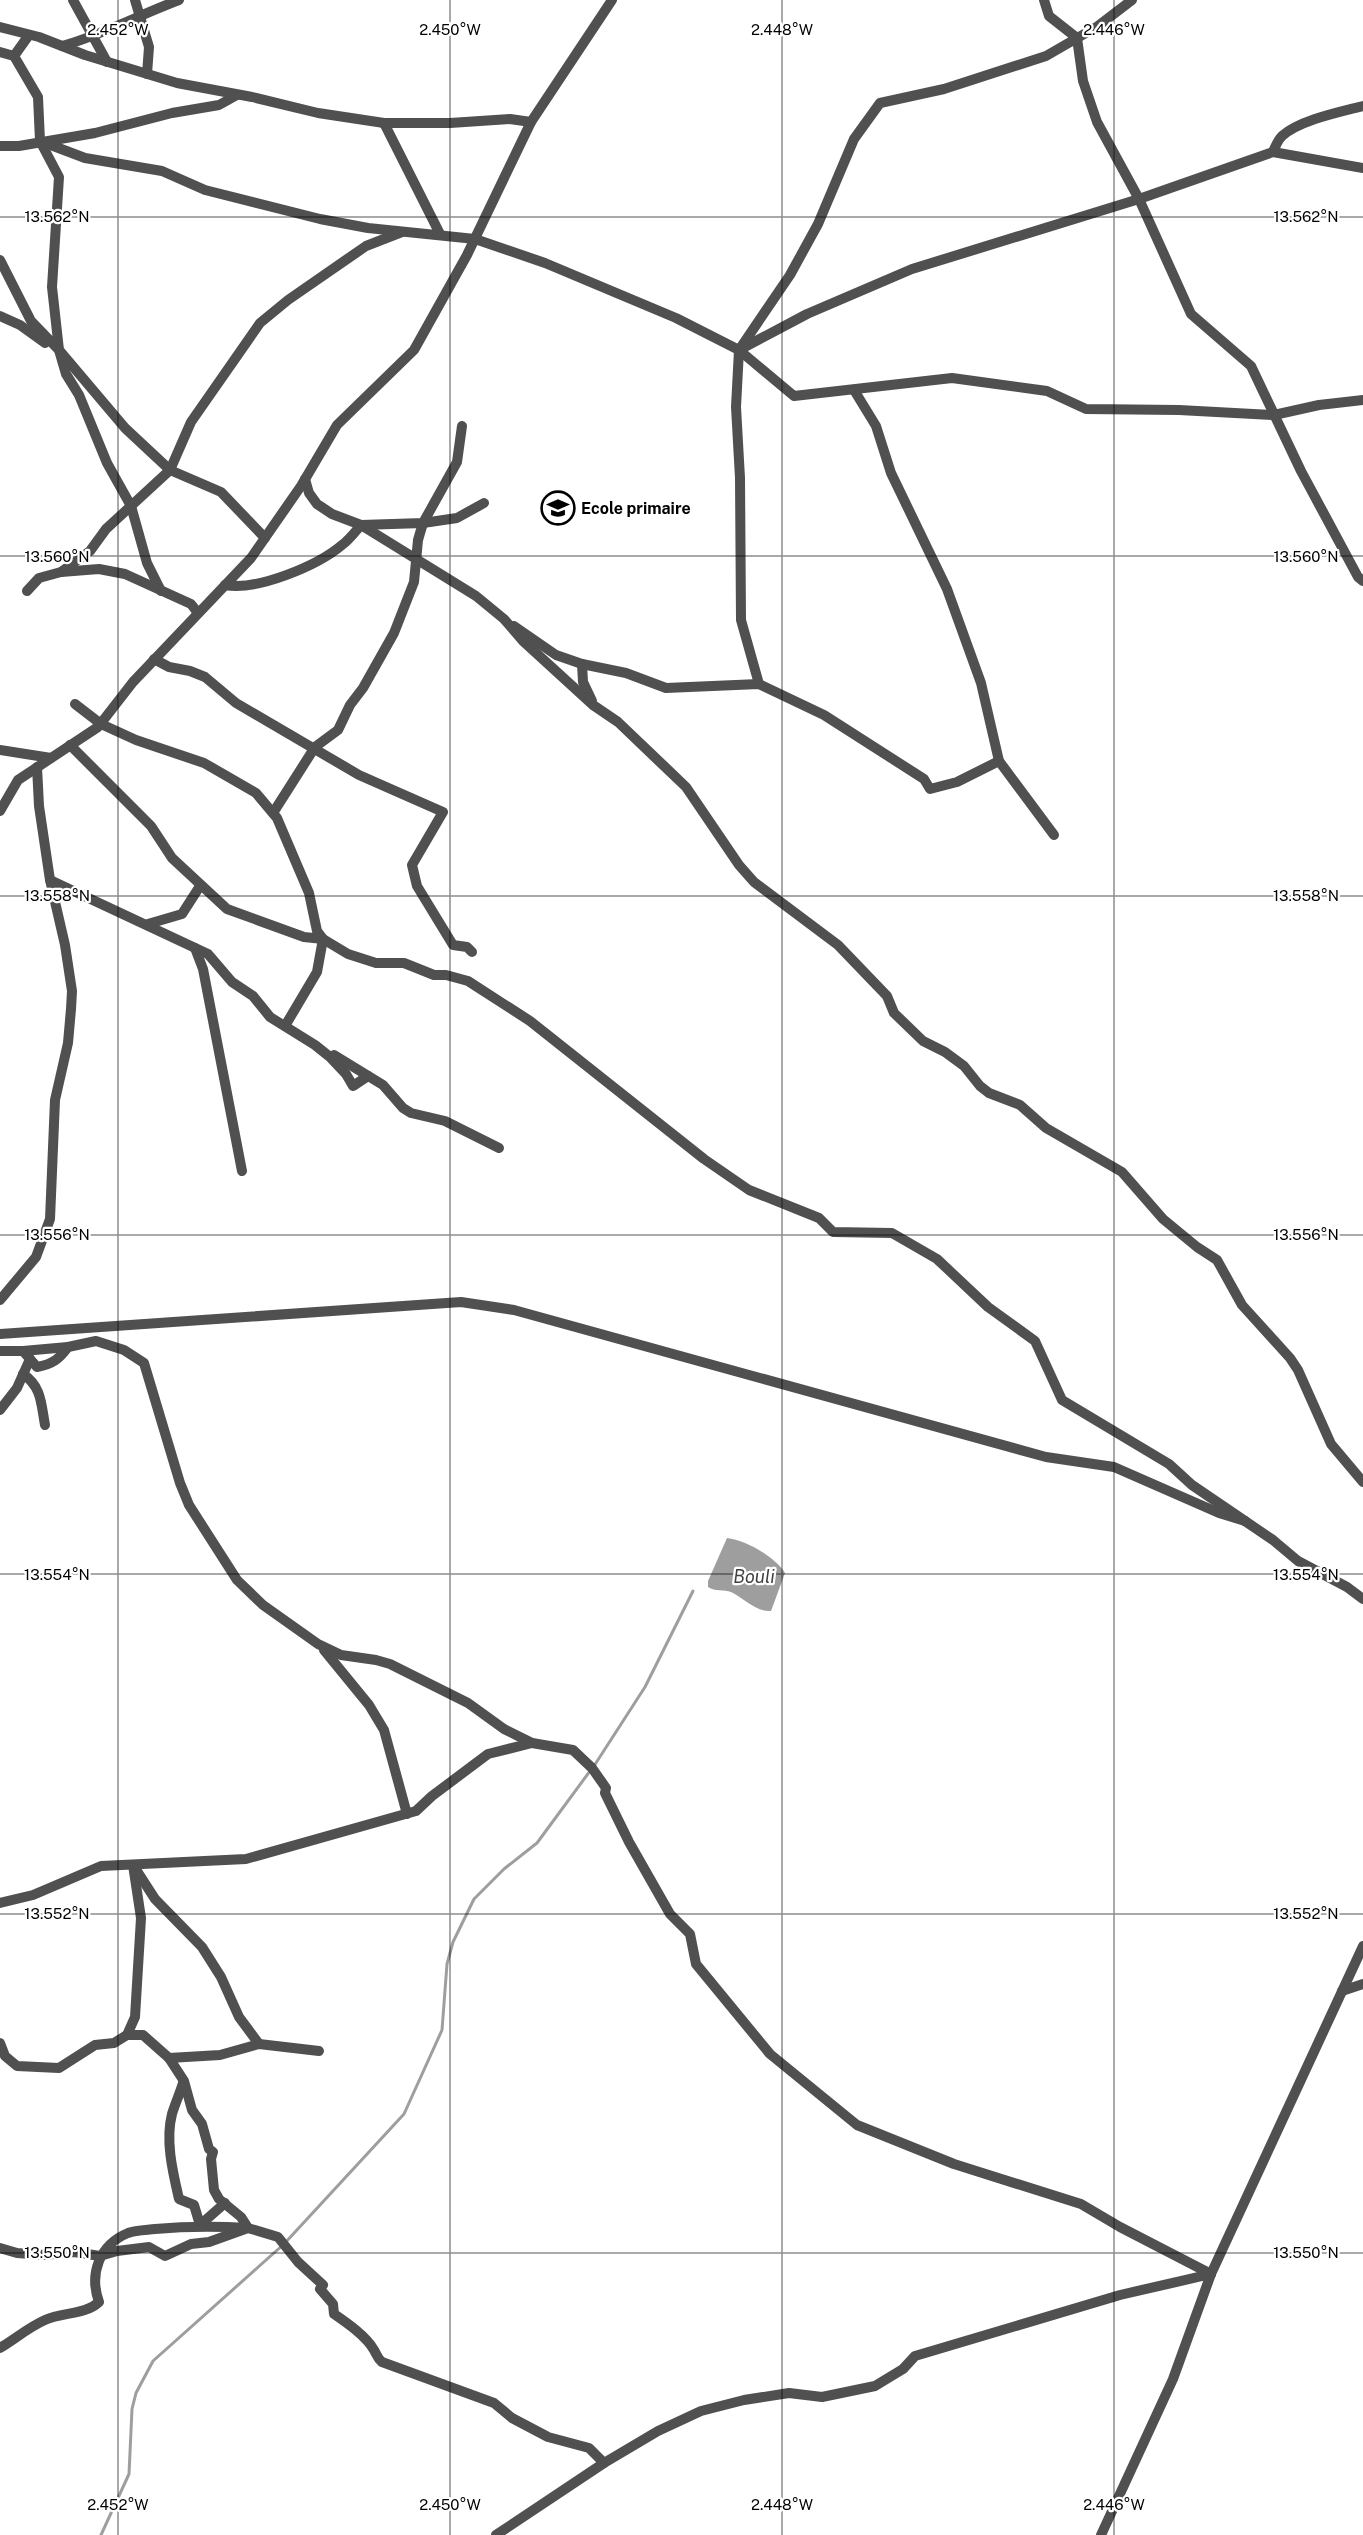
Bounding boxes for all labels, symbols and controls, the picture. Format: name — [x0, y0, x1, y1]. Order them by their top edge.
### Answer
text: 2.452°W — [87, 21, 149, 38]
text: 2.450°W — [419, 21, 481, 38]
text: 2.448°W — [751, 21, 813, 38]
text: 2.446°W — [1083, 21, 1145, 38]
text: 13.562°N — [24, 208, 90, 225]
text: 13.562°N — [1273, 208, 1339, 225]
school or university icon: Ecole primaire — [540, 490, 576, 526]
place label: Ecole primaire — [581, 499, 691, 518]
text: 13.560°N — [24, 548, 90, 565]
text: 13.560°N — [1273, 548, 1339, 565]
text: 13.558°N — [24, 887, 90, 904]
text: 13.558°N — [1273, 887, 1339, 904]
text: 13.556°N — [24, 1226, 90, 1243]
text: 13.556°N — [1273, 1226, 1339, 1243]
text: 13.554°N — [24, 1566, 90, 1583]
water label: Bouli — [733, 1566, 775, 1587]
text: 13.554°N — [1273, 1566, 1339, 1583]
text: 13.552°N — [24, 1905, 90, 1922]
text: 13.552°N — [1273, 1905, 1339, 1922]
text: 13.550°N — [24, 2244, 90, 2261]
text: 13.550°N — [1273, 2244, 1339, 2261]
text: 2.452°W — [87, 2496, 149, 2513]
text: 2.450°W — [419, 2496, 481, 2513]
text: 2.448°W — [751, 2496, 813, 2513]
text: 2.446°W — [1083, 2496, 1145, 2513]

